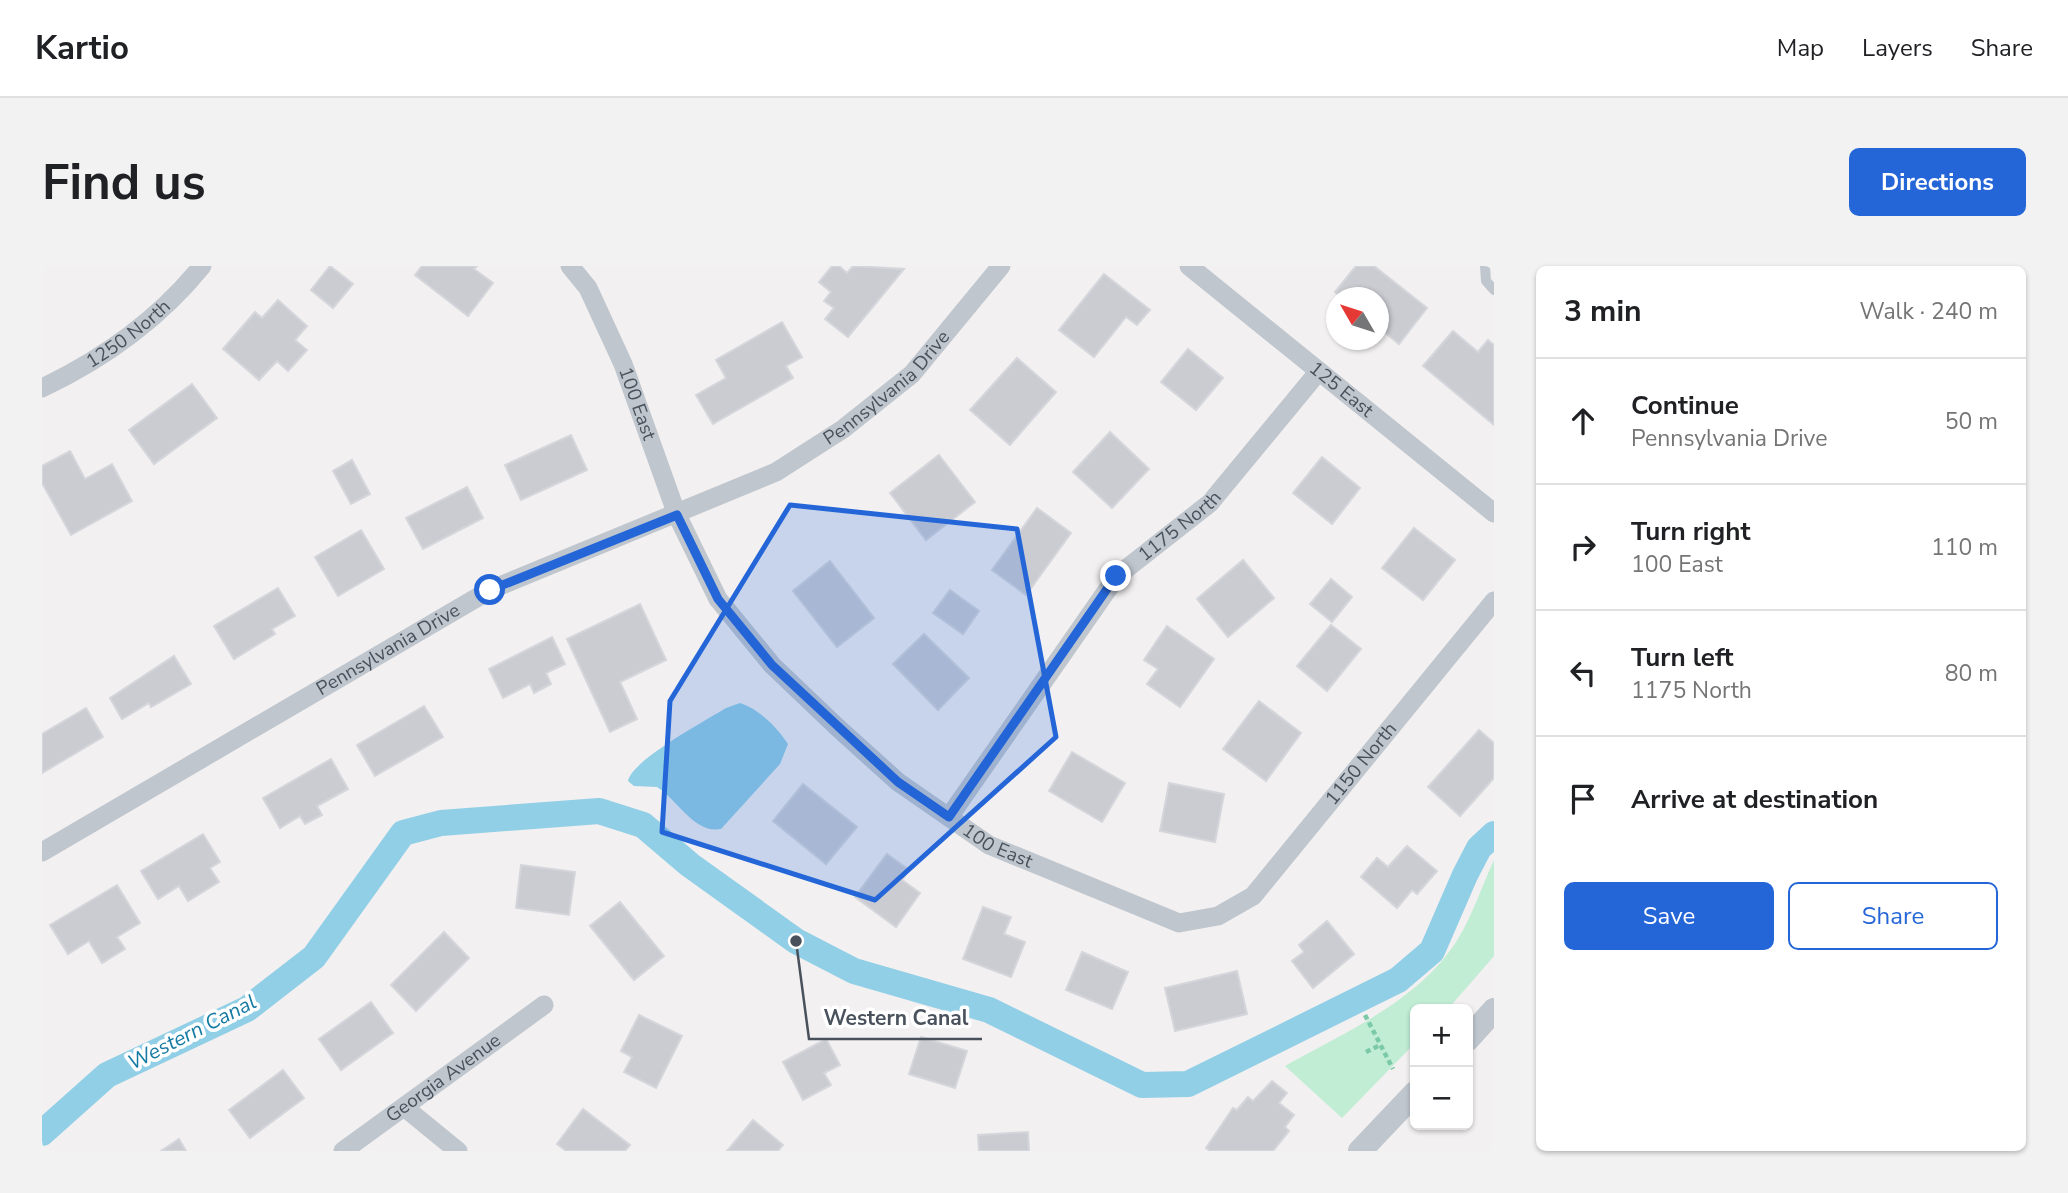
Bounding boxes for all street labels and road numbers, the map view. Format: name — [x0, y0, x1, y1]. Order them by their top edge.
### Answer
street label: 1250 North — [81, 294, 176, 375]
street label: Pennsylvania Drive — [818, 325, 956, 451]
street label: 125 East — [1304, 355, 1379, 424]
street label: 100 East — [612, 363, 662, 444]
street label: 1175 North — [1133, 486, 1228, 568]
street label: Pennsylvania Drive — [311, 597, 465, 702]
street label: 1150 North — [1319, 717, 1403, 811]
street label: 100 East — [957, 817, 1037, 875]
street label: Georgia Avenue — [381, 1028, 506, 1129]

